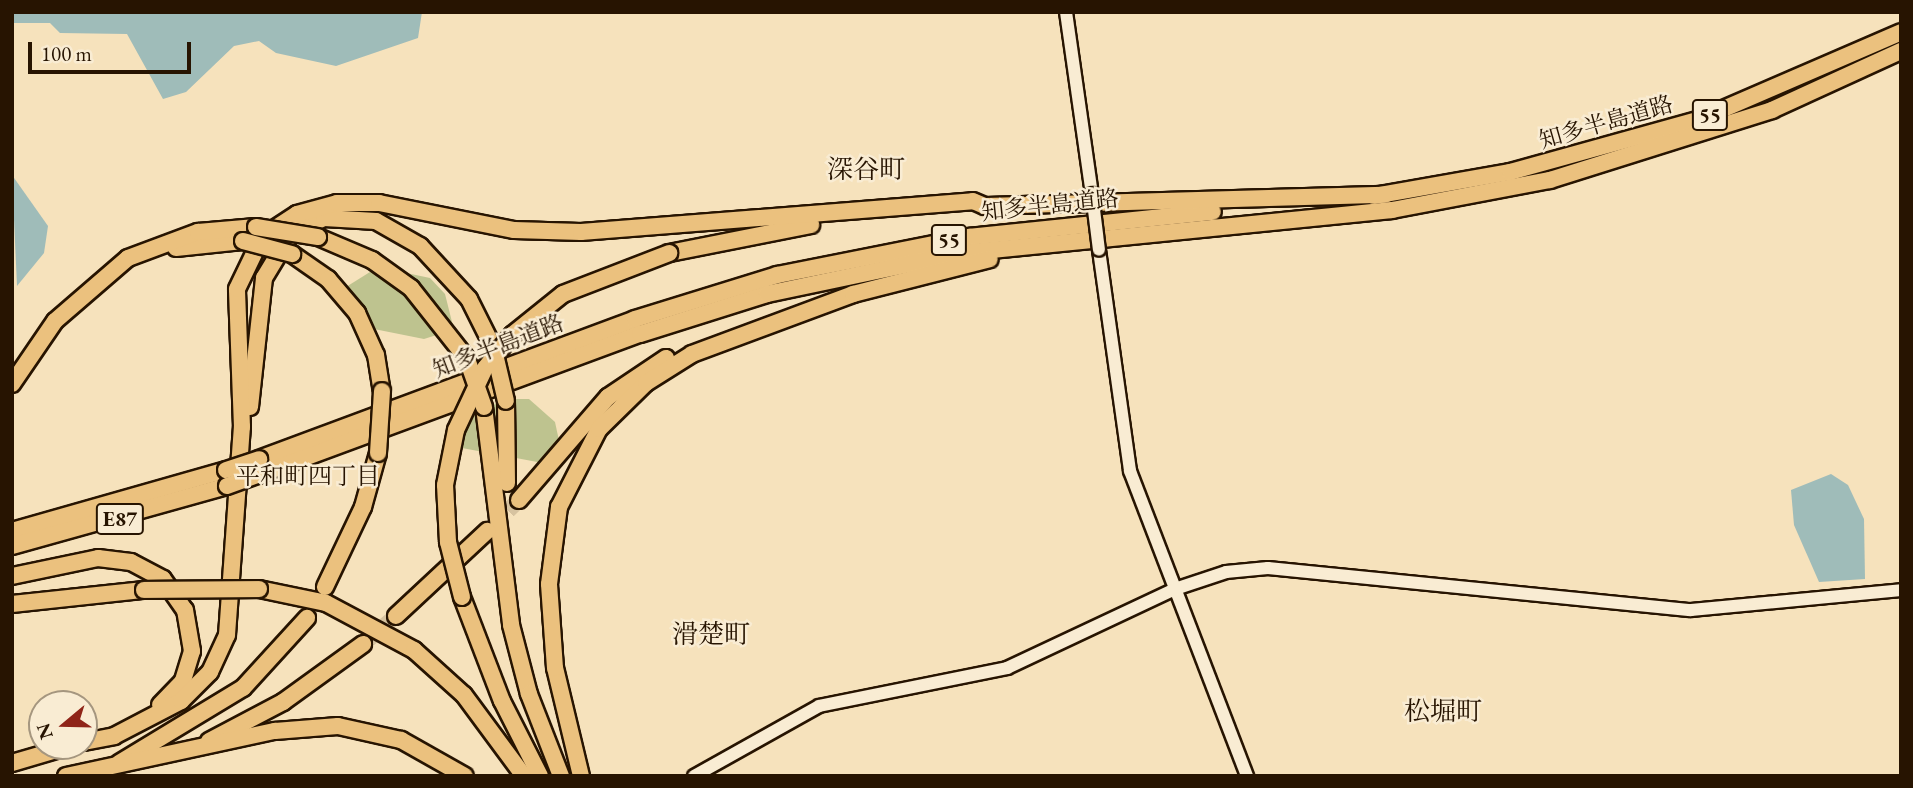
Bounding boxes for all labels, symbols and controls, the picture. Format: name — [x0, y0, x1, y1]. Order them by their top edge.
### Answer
scale bar — [32, 28, 194, 72]
text: 100 m — [41, 40, 92, 67]
street label: 知多半島道路 — [1536, 90, 1676, 154]
road number: 55 — [1691, 97, 1729, 132]
district label: 深谷町 — [827, 154, 905, 186]
street label: 知多半島道路 — [980, 184, 1120, 226]
road number: 55 — [930, 222, 968, 258]
street label: 知多半島道路 — [429, 308, 567, 384]
district label: 平和町四丁目 — [236, 462, 380, 490]
road number: E87 — [96, 502, 144, 536]
district label: 滑楚町 — [672, 619, 750, 651]
north arrow — [28, 690, 98, 760]
district label: 松堀町 — [1404, 696, 1482, 728]
text: N — [30, 720, 59, 743]

